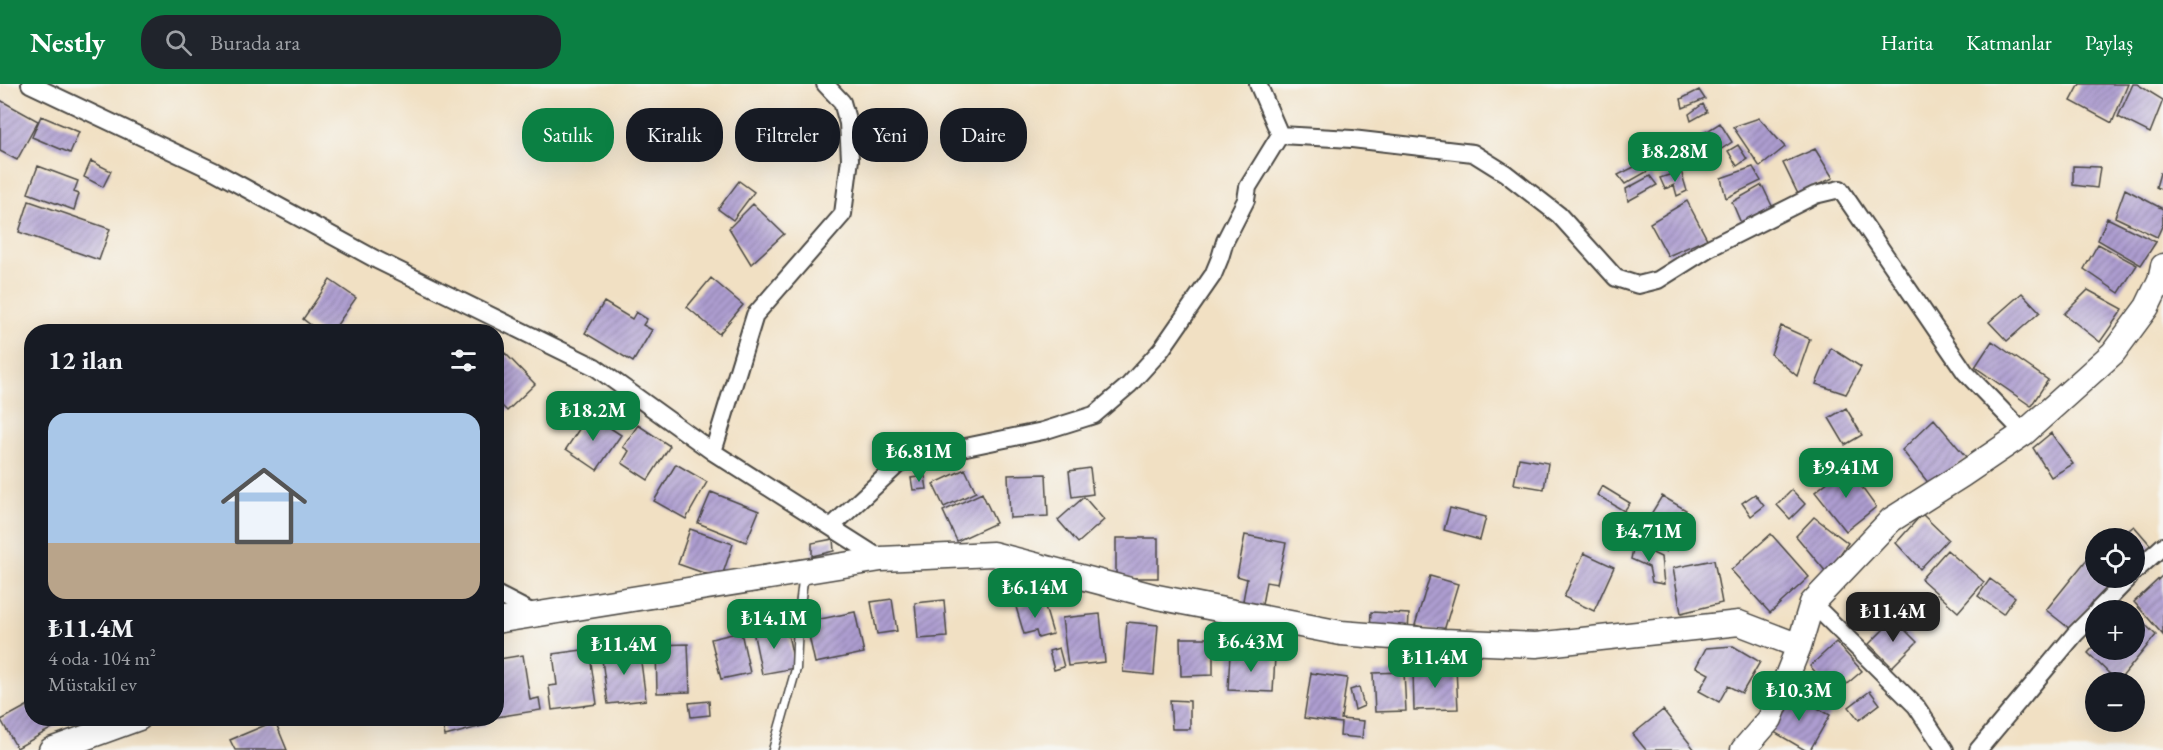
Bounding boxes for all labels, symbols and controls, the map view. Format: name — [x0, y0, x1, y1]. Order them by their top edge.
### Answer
search box — [141, 15, 561, 69]
text: Nestly — [30, 24, 105, 60]
icon: search — [162, 26, 195, 59]
text: Burada ara — [210, 28, 300, 57]
text: Harita — [1881, 29, 1933, 56]
text: Katmanlar — [1966, 29, 2052, 56]
text: Paylaş — [2085, 29, 2133, 56]
chip: Satılık — [522, 108, 614, 162]
chip: Kiralık — [626, 108, 723, 162]
chip: Filtreler — [735, 108, 840, 162]
chip: Yeni — [852, 108, 928, 162]
chip: Daire — [940, 108, 1027, 162]
pin: ₺8.28M — [1626, 132, 1724, 183]
text: ₺8.28M — [1642, 138, 1708, 164]
text: 12 ilan — [48, 343, 123, 377]
icon: filters — [447, 344, 480, 377]
pin: ₺18.2M — [544, 391, 642, 442]
text: ₺18.2M — [560, 397, 626, 423]
pin: ₺6.81M — [870, 432, 968, 483]
text: ₺6.81M — [886, 438, 952, 464]
pin: ₺9.41M — [1797, 448, 1895, 499]
icon: home — [210, 452, 318, 560]
text: ₺9.41M — [1813, 454, 1879, 480]
pin: ₺4.71M — [1600, 512, 1698, 563]
text: ₺4.71M — [1616, 518, 1682, 544]
map controls — [2085, 528, 2145, 732]
button: locate — [2085, 528, 2145, 588]
pin: ₺6.14M — [986, 568, 1084, 619]
text: ₺6.14M — [1002, 574, 1068, 600]
pin: ₺11.4M — [1844, 592, 1942, 643]
text: ₺11.4M — [1860, 598, 1926, 624]
pin: ₺14.1M — [725, 599, 823, 650]
button: + — [2085, 600, 2145, 660]
text: ₺14.1M — [741, 605, 807, 631]
text: ₺11.4M — [48, 611, 134, 645]
pin: ₺6.43M — [1202, 622, 1300, 673]
pin: ₺11.4M — [575, 625, 673, 676]
text: ₺6.43M — [1218, 628, 1284, 654]
text: ₺11.4M — [591, 631, 657, 657]
pin: ₺11.4M — [1386, 638, 1484, 689]
text: ₺11.4M — [1402, 644, 1468, 670]
text: 4 oda · 104 m² — [48, 645, 156, 671]
text: Müstakil ev — [48, 671, 137, 697]
pin: ₺10.3M — [1750, 671, 1848, 722]
button: − — [2085, 672, 2145, 732]
text: ₺10.3M — [1766, 677, 1832, 703]

